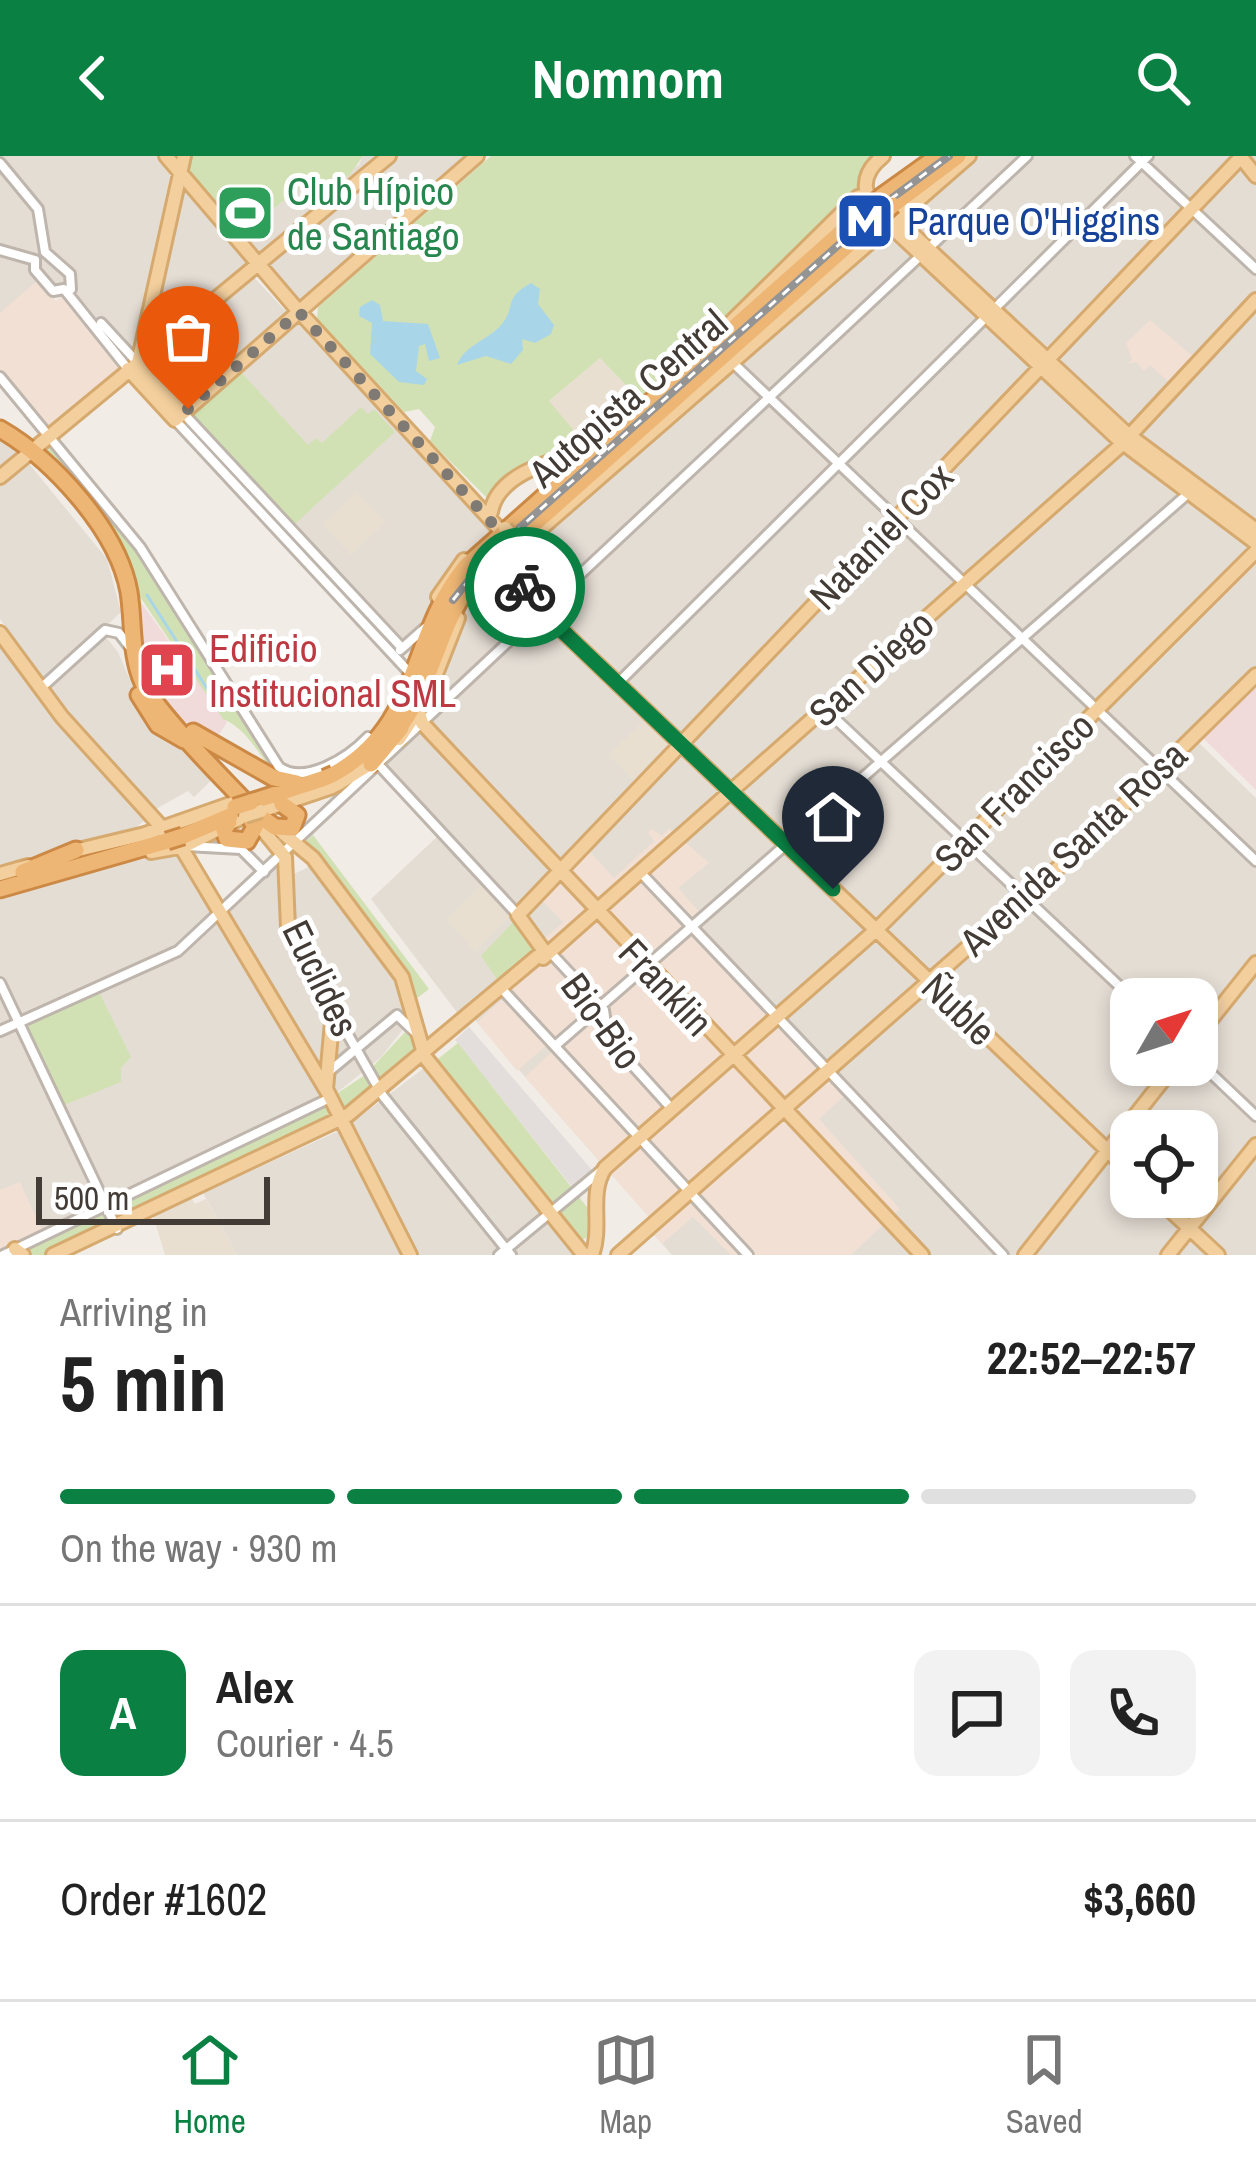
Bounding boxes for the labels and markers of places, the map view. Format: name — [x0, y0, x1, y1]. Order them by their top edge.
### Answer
place label: Club Hípico de Santiago — [287, 165, 460, 262]
sports icon: Club Hípico de Santiago — [214, 182, 276, 244]
metro station icon: Parque O'Higgins — [834, 190, 896, 252]
place label: Parque O'Higgins — [907, 195, 1160, 247]
pin — [137, 286, 239, 409]
place label: Edificio Institucional SML — [209, 622, 456, 719]
hospital icon: Edificio Institucional SML — [136, 639, 198, 701]
pin — [782, 766, 884, 889]

